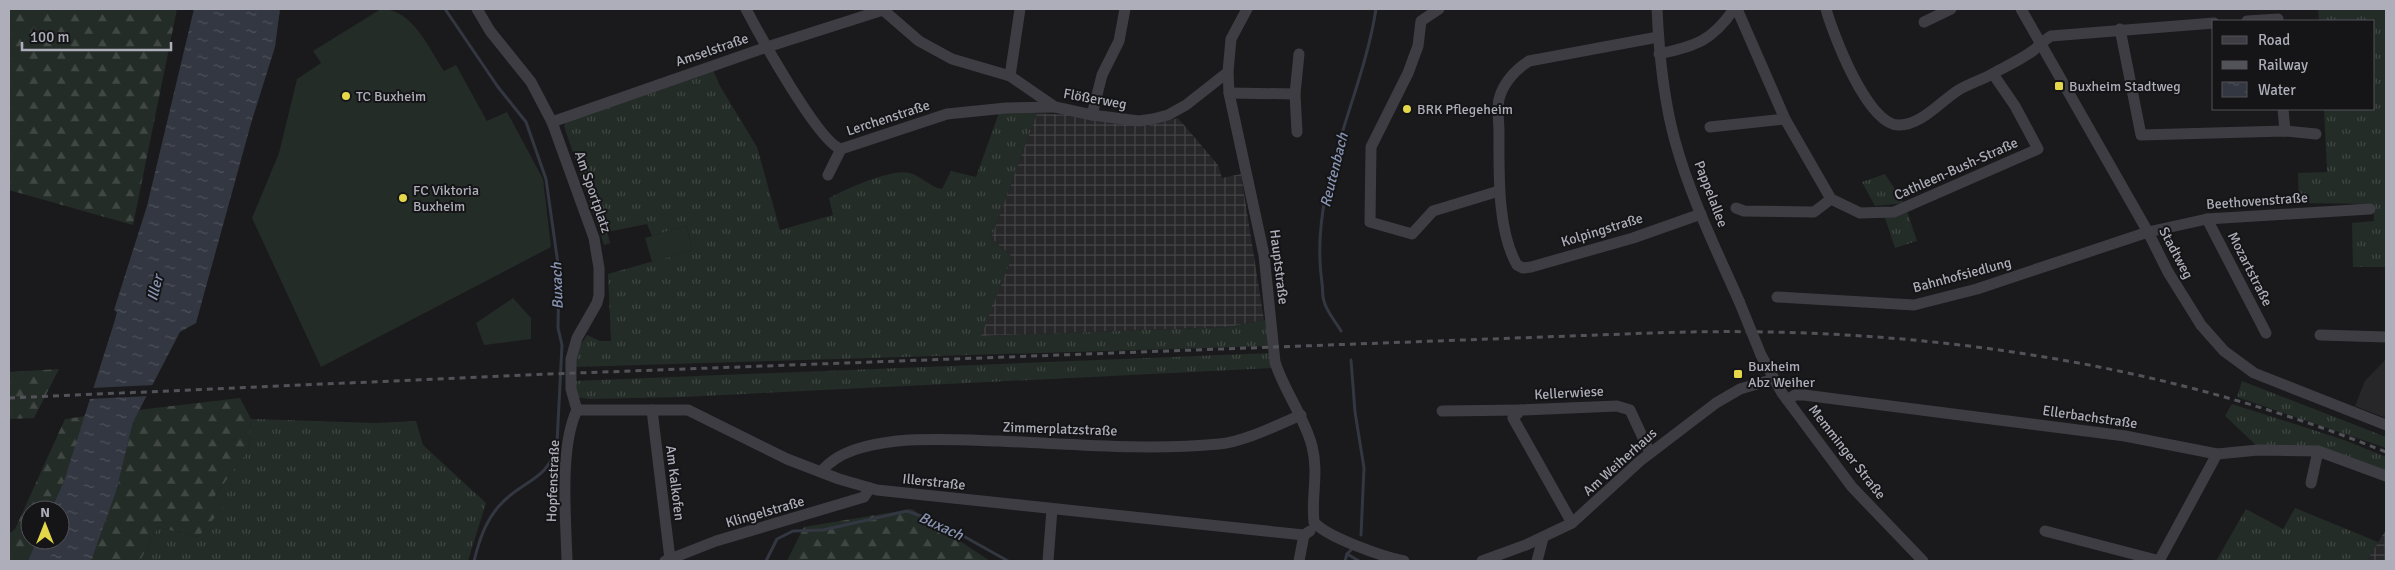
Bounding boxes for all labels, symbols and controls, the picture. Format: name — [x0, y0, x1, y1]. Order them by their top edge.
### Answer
scale bar — [22, 20, 171, 52]
legend — [2212, 20, 2375, 110]
text: 100 m — [30, 28, 70, 46]
street label: Amselstraße — [673, 30, 751, 70]
text: Road — [2258, 31, 2290, 49]
text: Railway — [2258, 56, 2308, 74]
place label: Buxheim Stadtweg — [2069, 78, 2181, 95]
marker: Buxheim Stadtweg — [2053, 80, 2065, 92]
text: Water — [2258, 81, 2296, 99]
street label: Flößerweg — [1062, 85, 1128, 113]
place label: TC Buxheim — [356, 88, 426, 105]
marker: TC Buxheim — [340, 90, 352, 102]
street label: Lerchenstraße — [844, 97, 932, 139]
place label: BRK Pflegeheim — [1417, 101, 1513, 118]
marker: BRK Pflegeheim — [1401, 103, 1413, 115]
water label: Reutenbach — [1316, 130, 1352, 209]
street label: Cathleen-Bush-Straße — [1891, 134, 2021, 204]
street label: Am Sportplatz — [571, 149, 615, 235]
street label: Pappelallee — [1691, 158, 1731, 230]
place label: FC Viktoria Buxheim — [413, 182, 479, 215]
street label: Beethovenstraße — [2206, 189, 2308, 213]
marker: FC Viktoria Buxheim — [397, 192, 409, 204]
street label: Kolpingstraße — [1559, 209, 1645, 251]
street label: Stadtweg — [2155, 224, 2197, 282]
street label: Hauptstraße — [1266, 229, 1292, 305]
street label: Mozartstraße — [2224, 229, 2276, 309]
street label: Bahnhofsiedlung — [1911, 254, 2013, 296]
water label: Buxach — [547, 261, 567, 310]
water label: Iller — [143, 271, 167, 303]
place label: Buxheim Abz Weiher — [1748, 358, 1816, 391]
marker: Buxheim Abz Weiher — [1732, 368, 1744, 380]
street label: Kellerwiese — [1534, 383, 1604, 403]
street label: Memminger Straße — [1805, 401, 1889, 503]
street label: Ellerbachstraße — [2041, 402, 2139, 432]
street label: Zimmerplatzstraße — [1002, 418, 1118, 440]
street label: Am Weiherhaus — [1580, 424, 1660, 500]
street label: Hopfenstraße — [543, 440, 563, 522]
street label: Am Kalkofen — [662, 444, 688, 522]
street label: Illerstraße — [902, 470, 966, 494]
street label: Klingelstraße — [724, 493, 806, 531]
north arrow — [20, 500, 70, 550]
text: N — [40, 504, 50, 521]
water label: Buxach — [916, 508, 967, 544]

